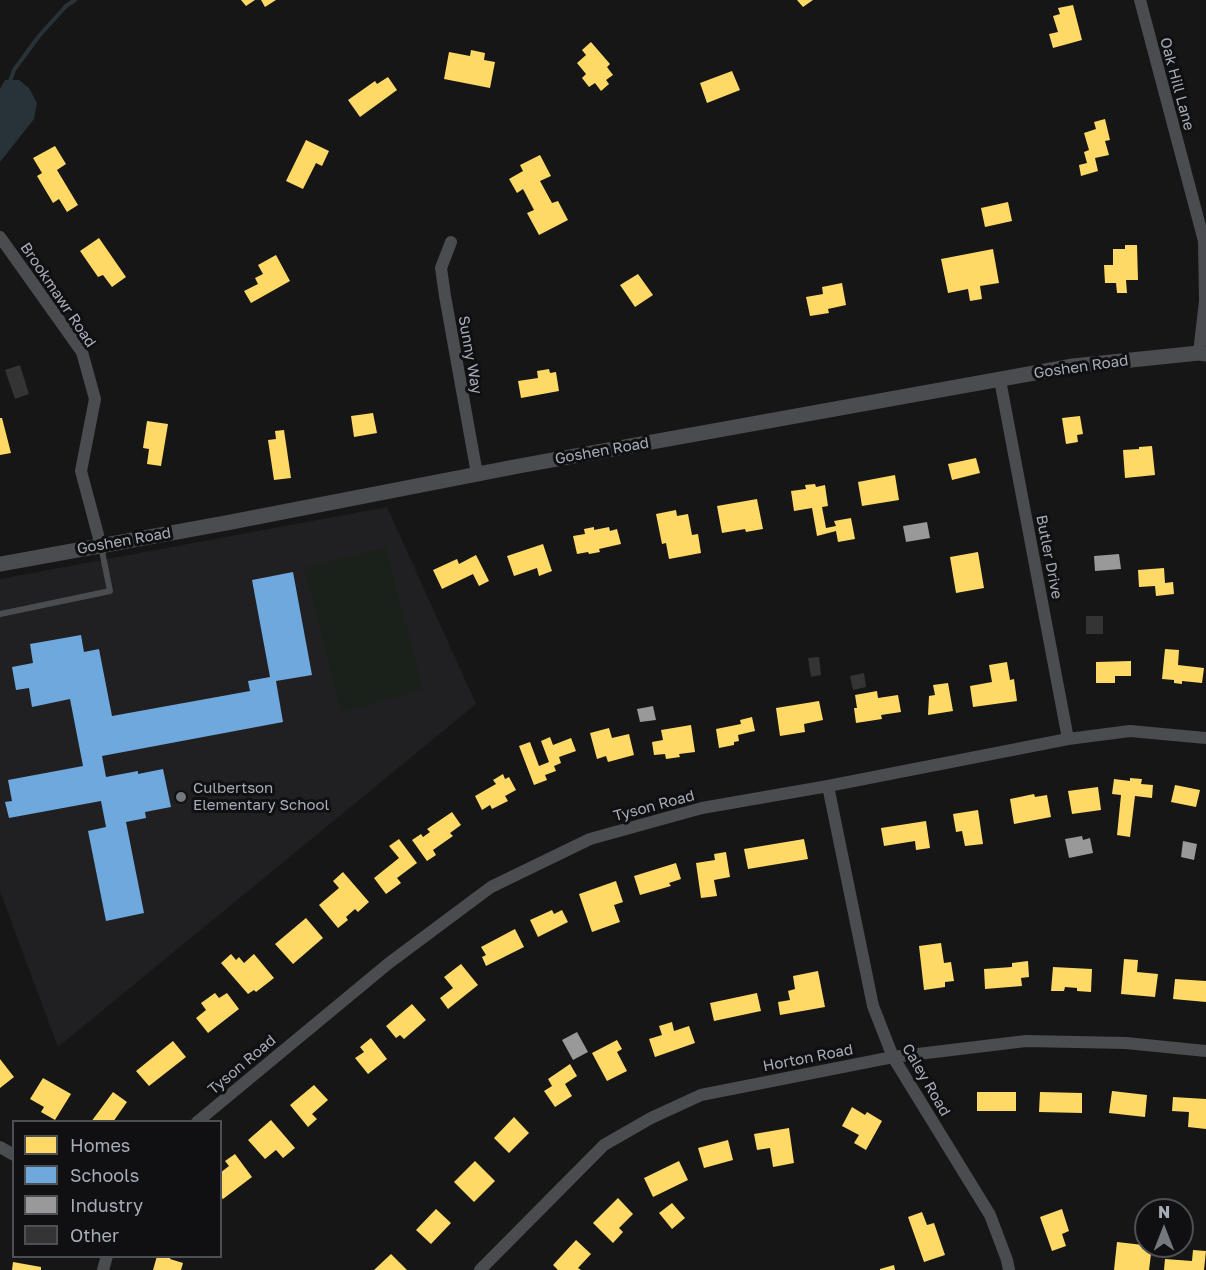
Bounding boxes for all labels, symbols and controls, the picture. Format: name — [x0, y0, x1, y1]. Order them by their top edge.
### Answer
street label: Oak Hill Lane — [1156, 35, 1198, 133]
street label: Brookmawr Road — [16, 239, 100, 351]
street label: Sunny Way — [454, 314, 486, 396]
street label: Goshen Road — [1033, 351, 1129, 383]
street label: Goshen Road — [554, 434, 650, 468]
street label: Butler Drive — [1032, 513, 1066, 601]
street label: Goshen Road — [76, 524, 172, 558]
place label: Culbertson Elementary School — [193, 779, 329, 814]
street label: Tyson Road — [612, 787, 696, 825]
marker: Culbertson Elementary School — [174, 790, 188, 804]
street label: Tyson Road — [204, 1031, 280, 1099]
street label: Horton Road — [761, 1040, 855, 1076]
street label: Caley Road — [898, 1041, 954, 1119]
legend — [12, 1120, 222, 1258]
text: Homes — [70, 1134, 130, 1156]
text: Schools — [70, 1164, 139, 1186]
text: Industry — [70, 1194, 143, 1216]
north arrow — [1134, 1198, 1194, 1258]
text: N — [1158, 1202, 1170, 1222]
text: Other — [70, 1224, 119, 1246]

